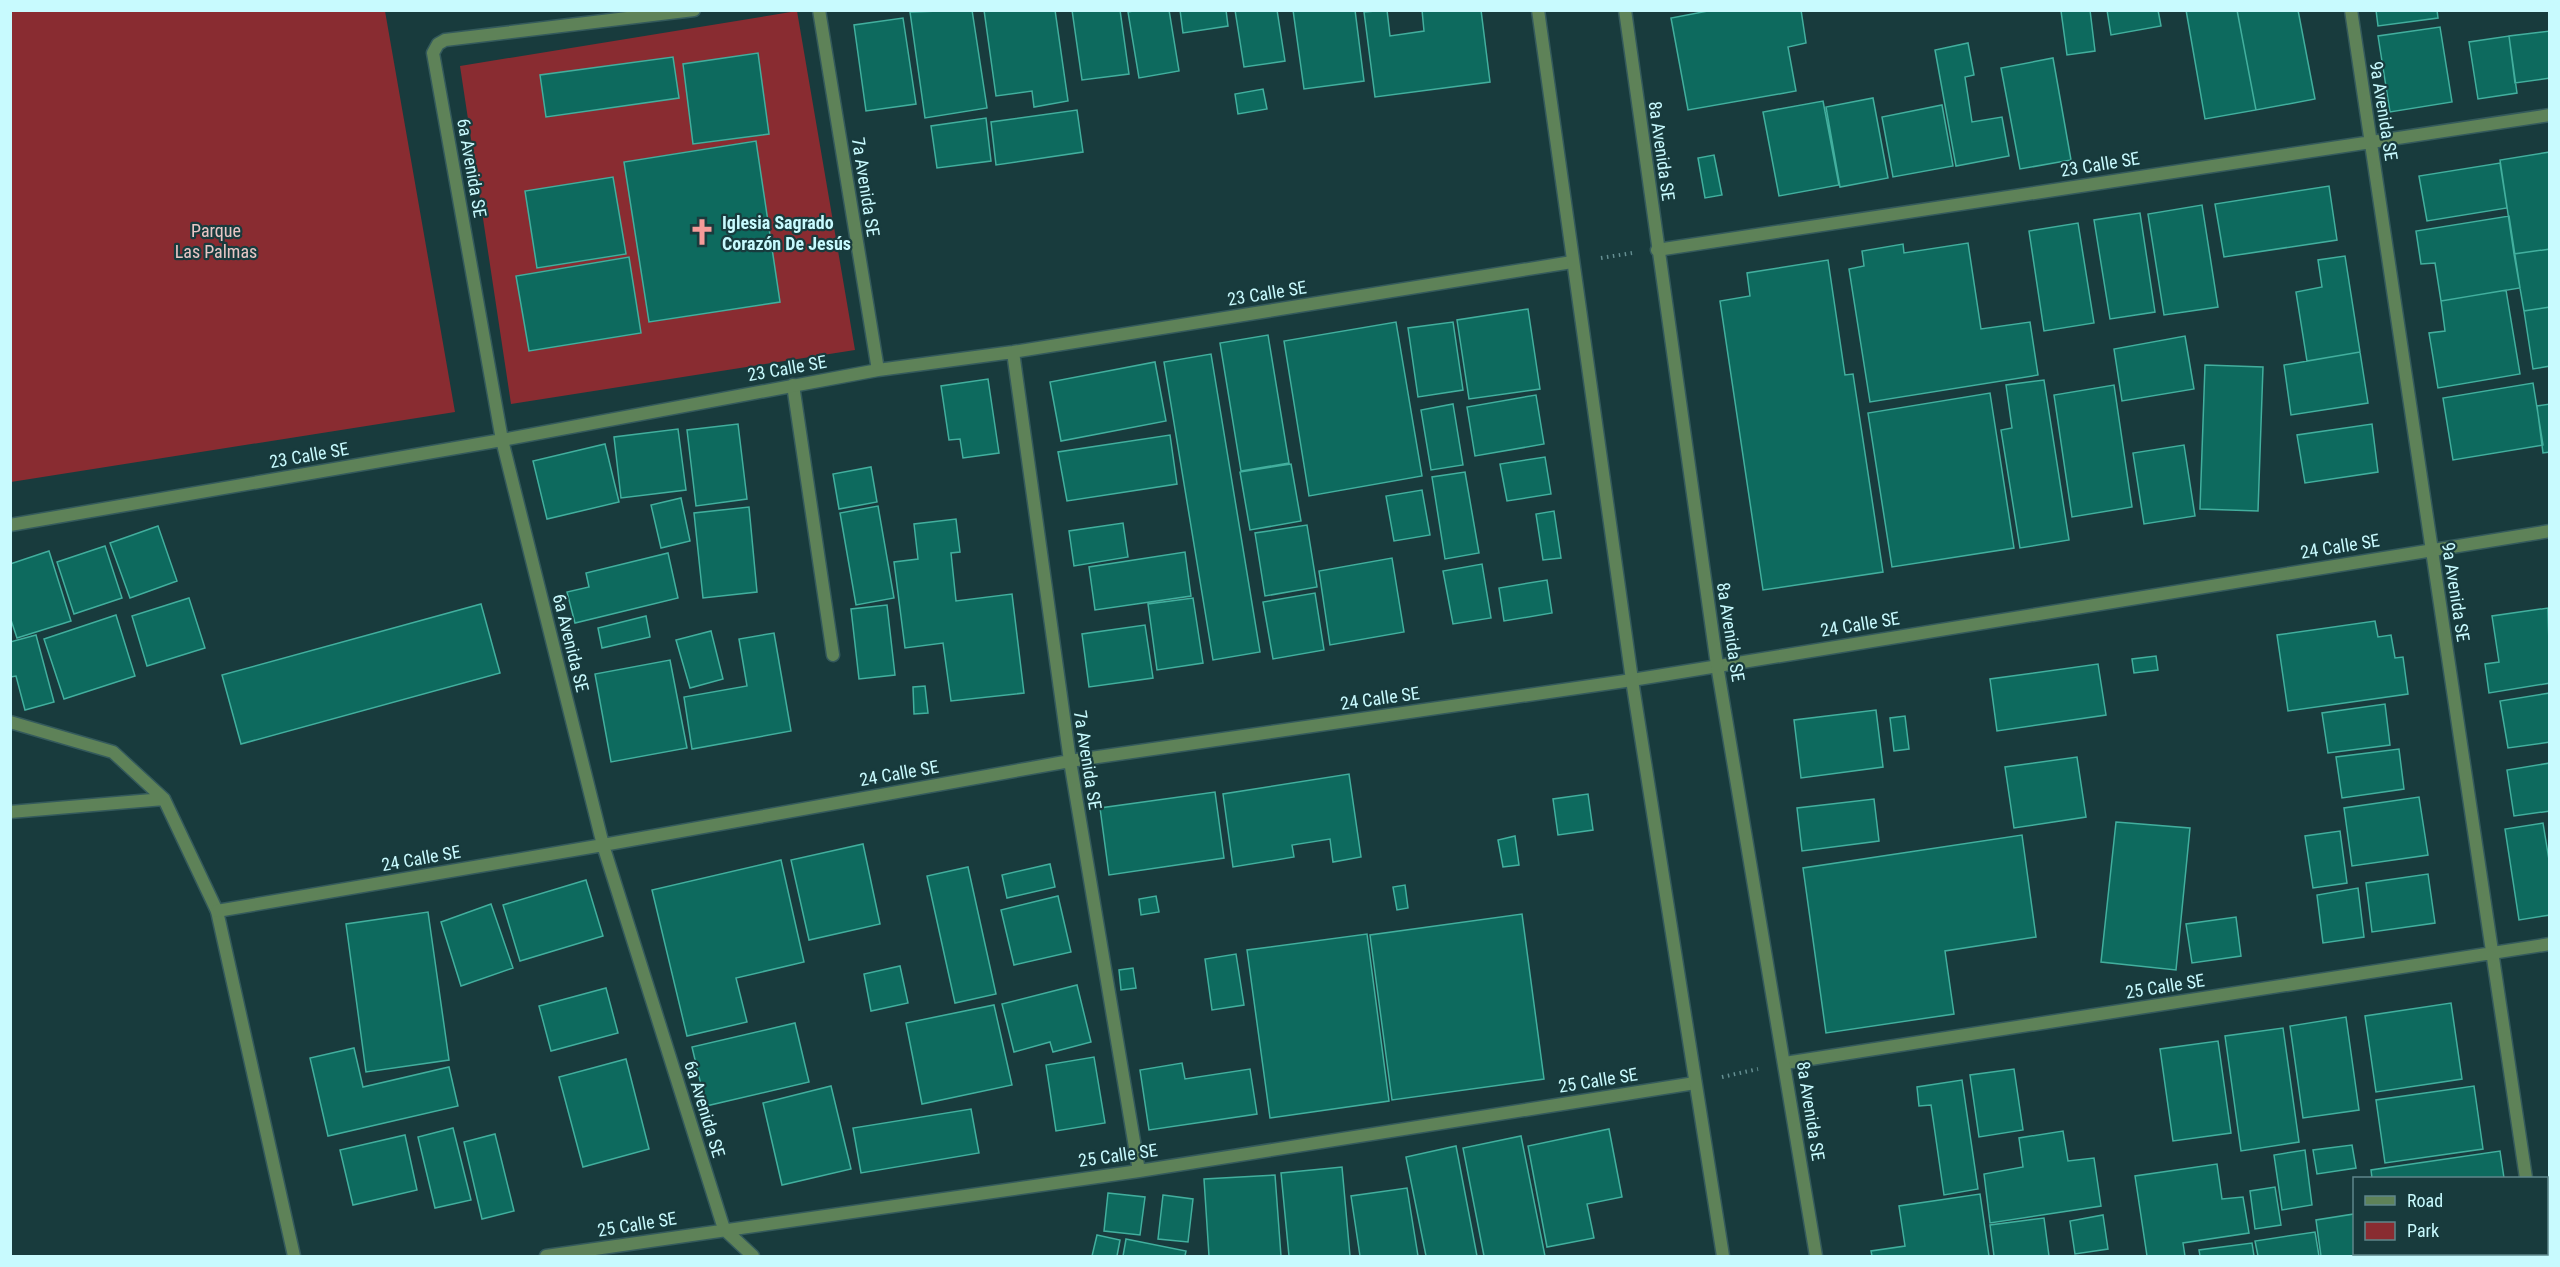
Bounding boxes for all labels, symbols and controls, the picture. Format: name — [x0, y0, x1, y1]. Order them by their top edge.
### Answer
street label: 9a Avenida SE — [2366, 60, 2402, 162]
street label: 8a Avenida SE — [1645, 100, 1679, 202]
street label: 6a Avenida SE — [453, 117, 491, 219]
street label: 7a Avenida SE — [848, 136, 884, 238]
street label: 23 Calle SE — [2059, 147, 2141, 181]
place label: Iglesia Sagrado Corazón De Jesús — [722, 212, 851, 254]
church icon: Iglesia Sagrado Corazón De Jesús — [687, 217, 717, 247]
park label: Parque Las Palmas — [175, 220, 257, 262]
street label: 23 Calle SE — [1226, 276, 1308, 310]
street label: 23 Calle SE — [746, 351, 828, 385]
street label: 23 Calle SE — [268, 438, 350, 472]
street label: 24 Calle SE — [2299, 529, 2381, 563]
street label: 9a Avenida SE — [2438, 541, 2474, 643]
street label: 8a Avenida SE — [1713, 581, 1749, 683]
street label: 6a Avenida SE — [549, 592, 593, 694]
street label: 24 Calle SE — [1819, 607, 1901, 641]
street label: 24 Calle SE — [1339, 682, 1421, 714]
street label: 7a Avenida SE — [1070, 709, 1106, 811]
street label: 24 Calle SE — [858, 756, 940, 790]
street label: 24 Calle SE — [380, 841, 462, 875]
street label: 25 Calle SE — [2124, 969, 2206, 1003]
street label: 6a Avenida SE — [680, 1058, 730, 1160]
street label: 8a Avenida SE — [1793, 1060, 1829, 1162]
street label: 25 Calle SE — [1557, 1063, 1639, 1097]
street label: 25 Calle SE — [1077, 1139, 1159, 1171]
legend — [2353, 1177, 2548, 1255]
text: Road — [2407, 1190, 2443, 1211]
street label: 25 Calle SE — [596, 1207, 678, 1241]
text: Park — [2407, 1220, 2439, 1241]

